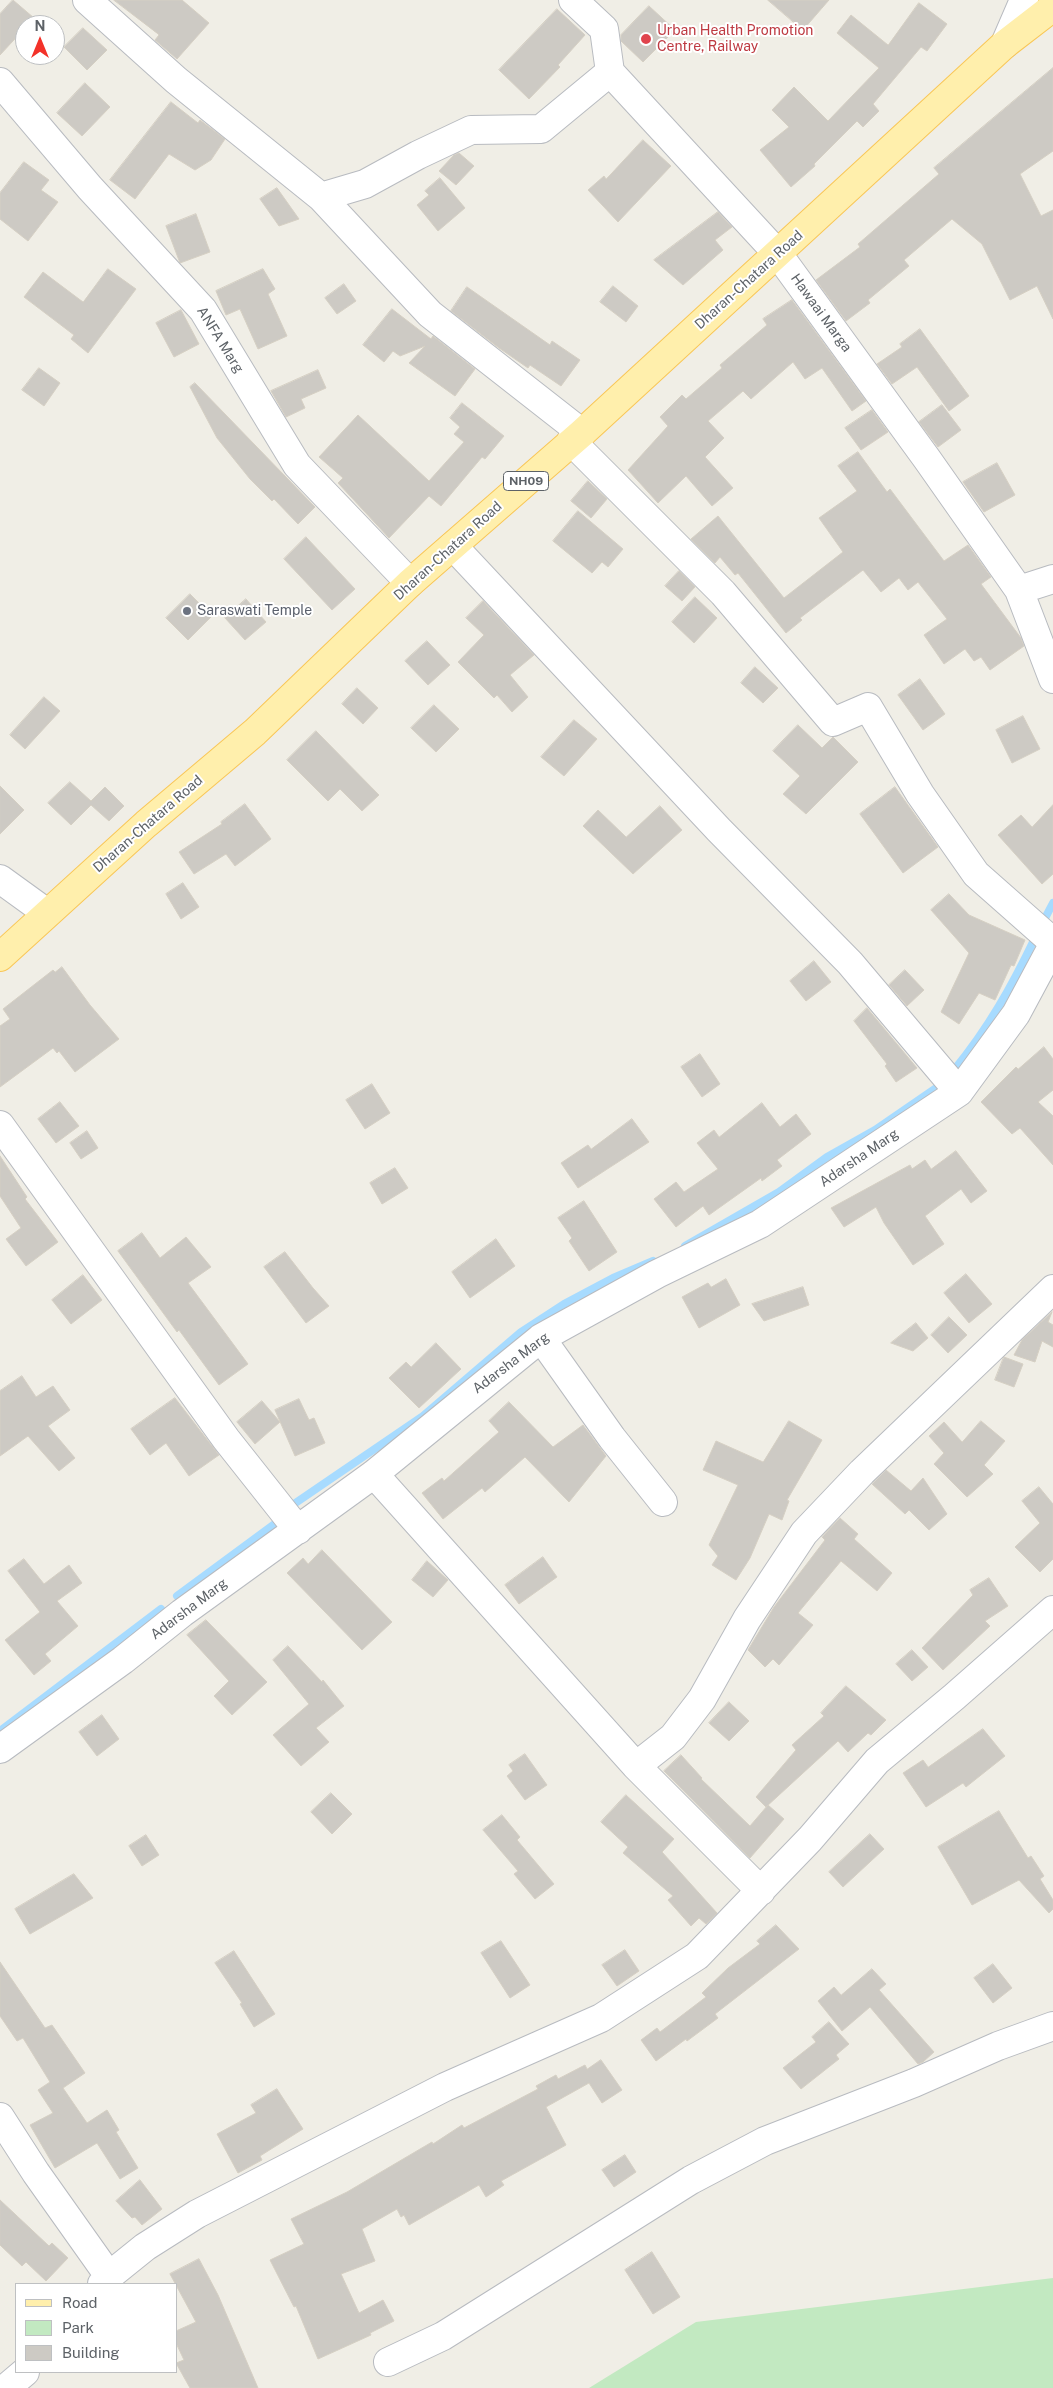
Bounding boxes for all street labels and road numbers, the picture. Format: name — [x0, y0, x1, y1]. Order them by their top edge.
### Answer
street label: Dharan-Chatara Road — [692, 227, 806, 333]
street label: Hawaai Marga — [787, 271, 855, 355]
street label: ANFA Marg — [193, 304, 247, 376]
road number: NH09 — [504, 472, 548, 491]
street label: Dharan-Chatara Road — [391, 498, 505, 604]
street label: Dharan-Chatara Road — [90, 772, 206, 876]
street label: Adarsha Marg — [816, 1125, 902, 1191]
street label: Adarsha Marg — [469, 1329, 553, 1397]
street label: Adarsha Marg — [147, 1575, 231, 1643]

